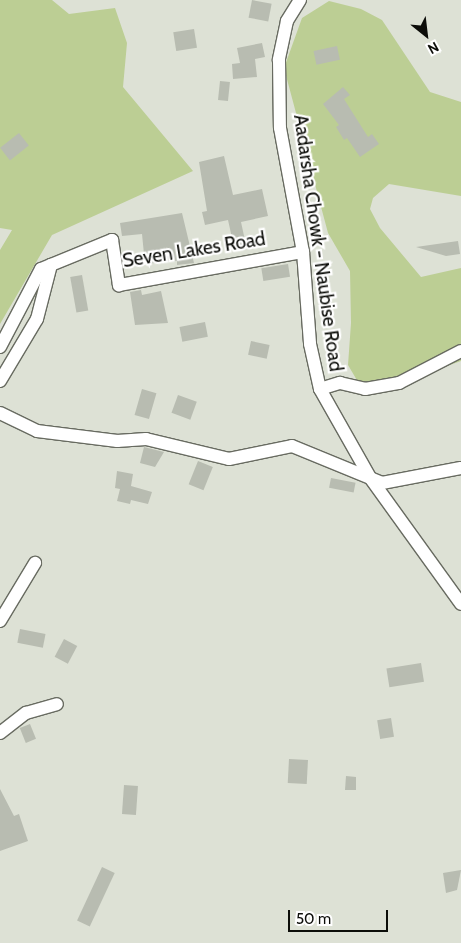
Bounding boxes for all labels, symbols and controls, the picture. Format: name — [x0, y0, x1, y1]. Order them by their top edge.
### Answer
north arrow — [401, 10, 451, 60]
text: N — [425, 38, 442, 58]
street label: Aadarsha Chowk - Naubise Road — [289, 113, 347, 373]
street label: Seven Lakes Road — [121, 227, 267, 273]
scale bar — [291, 900, 391, 932]
text: 50 m — [296, 910, 331, 928]

